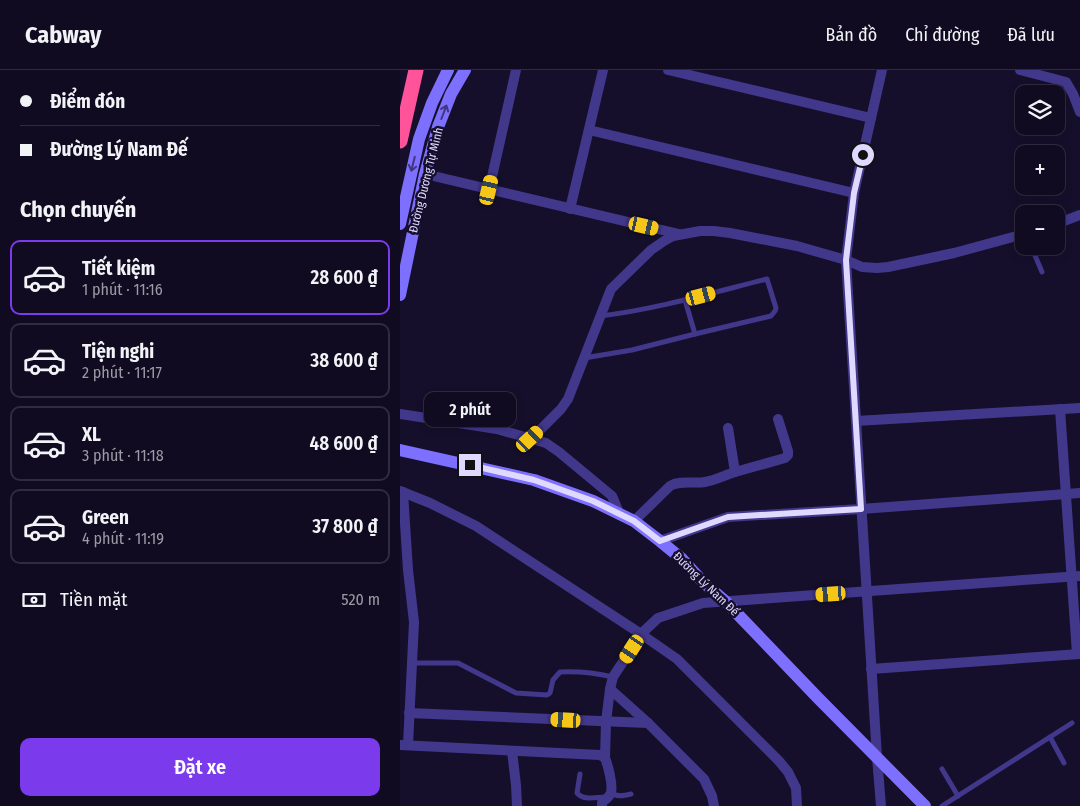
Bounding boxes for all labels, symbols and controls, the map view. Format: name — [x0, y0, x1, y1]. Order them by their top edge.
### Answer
text: Cabway — [25, 21, 101, 49]
text: Bản đồ — [826, 24, 877, 46]
text: Chỉ đường — [905, 24, 979, 46]
text: Đã lưu — [1007, 24, 1055, 46]
map controls — [1015, 85, 1065, 255]
button: layers — [1015, 85, 1065, 135]
text: Điểm đón — [50, 90, 125, 113]
one-way arrow — [440, 105, 449, 120]
street label: Đường Dương Tự Minh — [406, 126, 446, 234]
text: Đường Lý Nam Đế — [50, 138, 188, 161]
route start — [852, 144, 874, 166]
button: + — [1015, 145, 1065, 195]
one-way arrow — [408, 156, 417, 172]
car — [478, 174, 499, 206]
text: Chọn chuyến — [20, 196, 136, 223]
button: − — [1015, 205, 1065, 255]
car — [627, 215, 660, 237]
icon: car — [22, 255, 67, 300]
text: Tiết kiệm — [82, 257, 155, 280]
text: 28 600 ₫ — [310, 266, 378, 289]
text: 1 phút · 11:16 — [82, 280, 163, 299]
car — [684, 285, 717, 307]
icon: car — [22, 338, 67, 383]
text: Tiện nghi — [82, 340, 154, 363]
text: 38 600 ₫ — [310, 349, 378, 372]
text: 2 phút · 11:17 — [82, 363, 162, 382]
callout: 2 phút — [424, 392, 516, 428]
text: 2 phút — [449, 400, 491, 419]
icon: car — [22, 421, 67, 466]
text: XL — [82, 423, 101, 446]
car — [513, 423, 546, 455]
text: 48 600 ₫ — [310, 432, 378, 455]
text: 3 phút · 11:18 — [82, 446, 164, 465]
route end — [459, 454, 481, 476]
icon: car — [22, 504, 67, 549]
text: Green — [82, 506, 129, 529]
text: 37 800 ₫ — [312, 515, 378, 538]
text: 4 phút · 11:19 — [82, 529, 164, 548]
street label: Đường Lý Nam Đế — [670, 548, 742, 619]
car — [815, 585, 846, 603]
icon: cash — [20, 586, 48, 614]
text: Tiền mặt — [60, 588, 128, 611]
text: 520 m — [341, 590, 380, 609]
car — [617, 632, 646, 666]
car — [550, 712, 581, 728]
button: Đặt xe — [20, 738, 380, 796]

